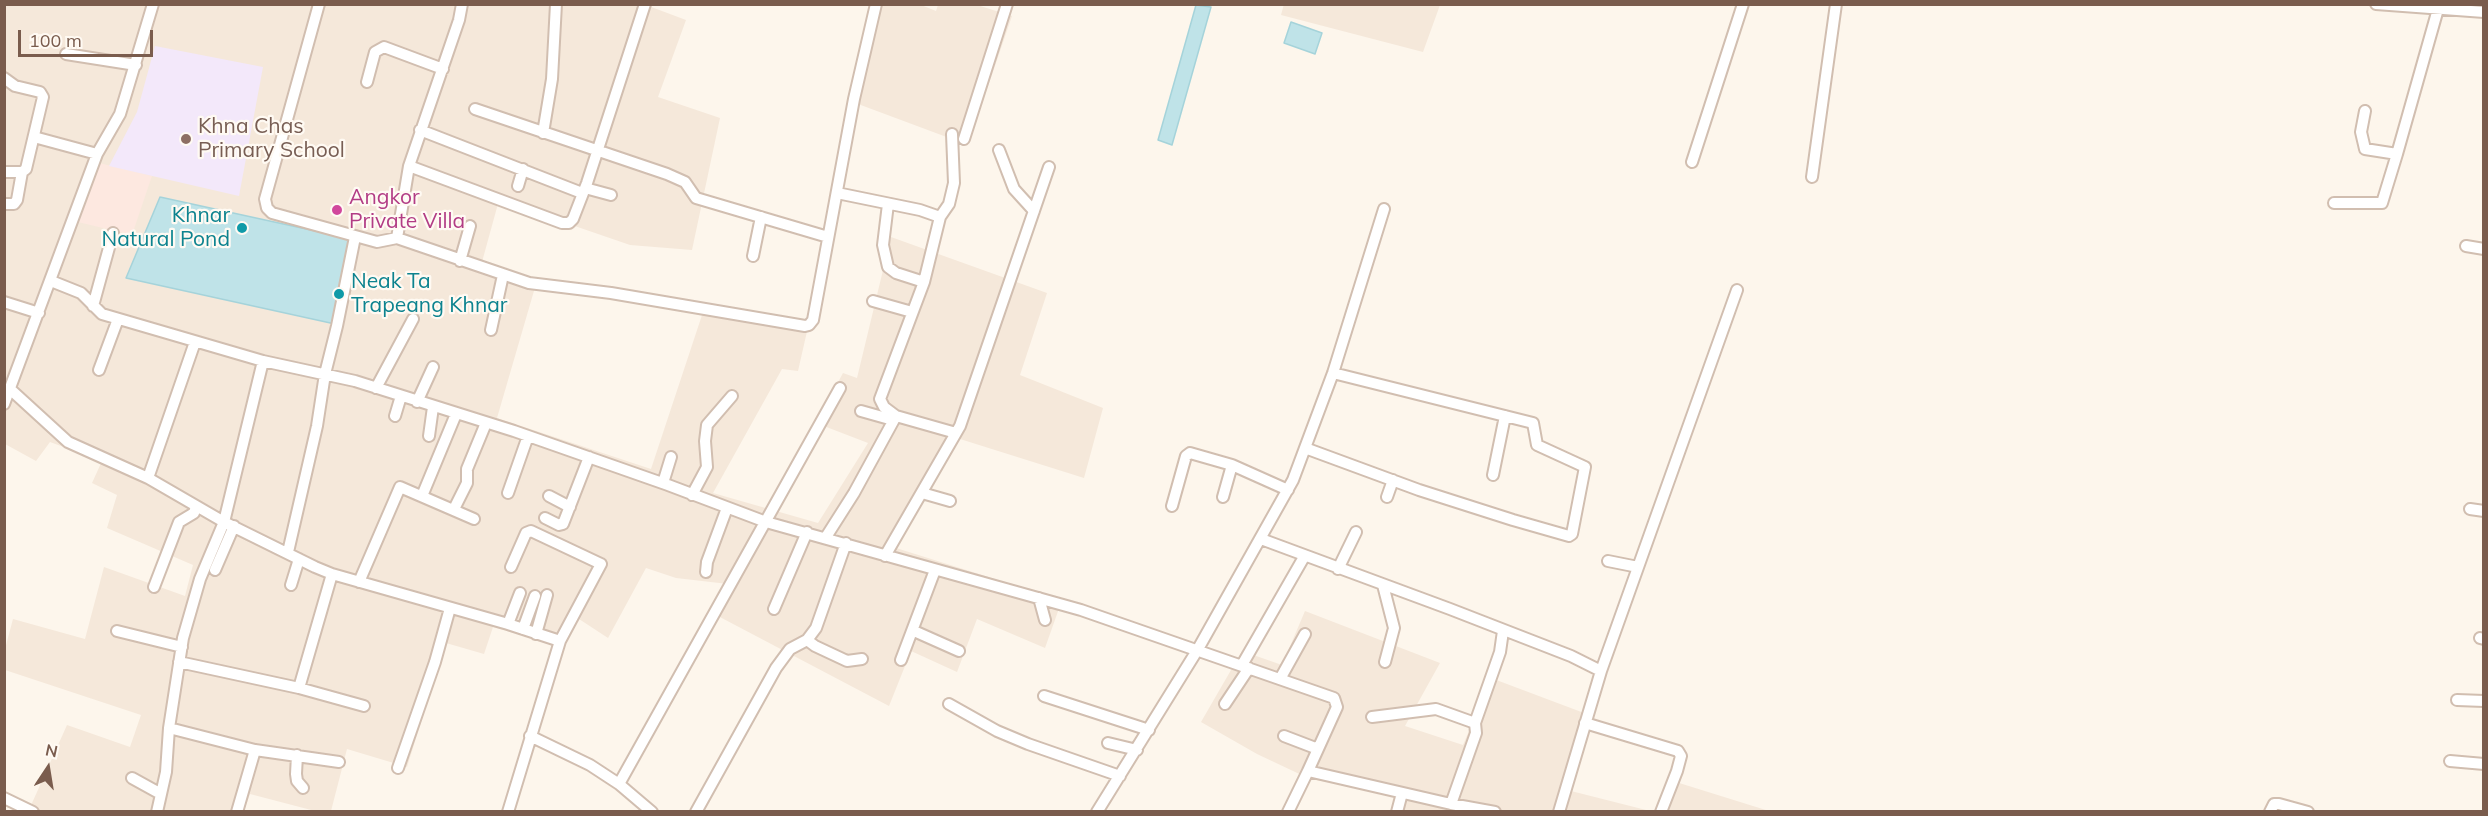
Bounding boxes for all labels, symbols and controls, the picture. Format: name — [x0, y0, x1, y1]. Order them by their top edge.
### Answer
scale bar — [21, 18, 156, 56]
text: 100 m — [29, 29, 82, 52]
place label: Khna Chas Primary School — [198, 114, 345, 164]
marker: Khna Chas Primary School — [179, 132, 193, 146]
place label: Angkor Private Villa — [349, 185, 465, 235]
place label: Khnar Natural Pond — [102, 203, 230, 253]
marker: Angkor Private Villa — [330, 203, 344, 217]
marker: Khnar Natural Pond — [235, 221, 249, 235]
place label: Neak Ta Trapeang Khnar — [351, 269, 507, 319]
marker: Neak Ta Trapeang Khnar — [332, 287, 346, 301]
north arrow — [18, 738, 78, 798]
text: N — [44, 739, 60, 761]

